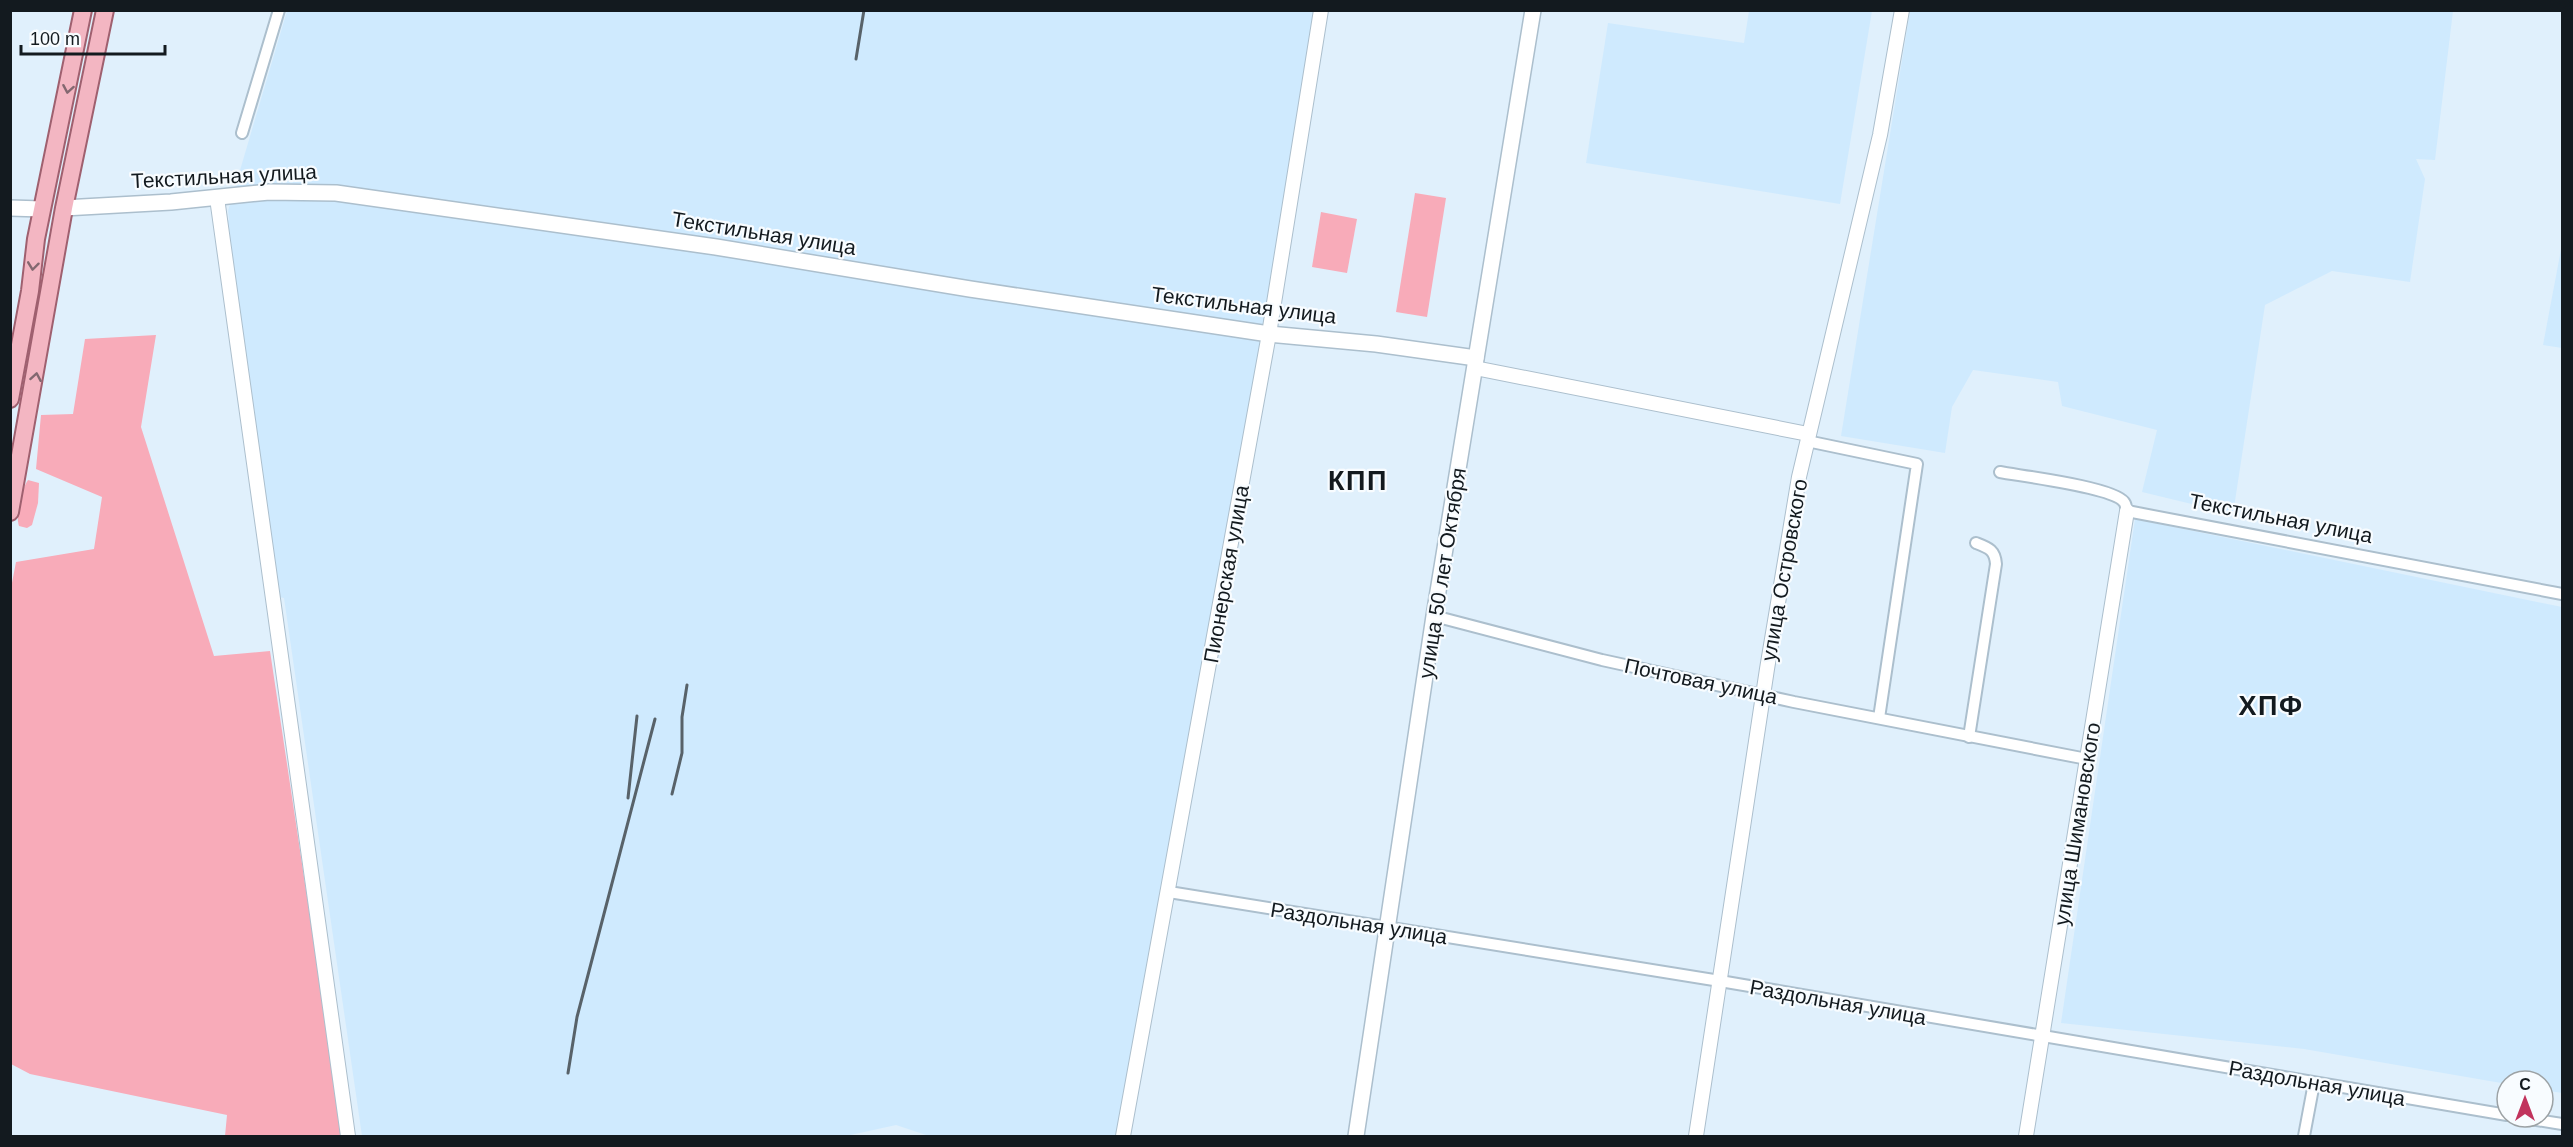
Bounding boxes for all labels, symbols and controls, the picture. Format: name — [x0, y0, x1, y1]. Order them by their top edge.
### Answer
scale bar — [21, 18, 165, 56]
text: 100 m — [30, 29, 80, 49]
one-way arrow — [62, 83, 75, 93]
street label: Текстильная улица — [131, 160, 318, 192]
street label: Текстильная улица — [670, 207, 858, 259]
one-way arrow — [27, 262, 40, 271]
street label: Текстильная улица — [1150, 282, 1338, 328]
one-way arrow — [29, 372, 41, 381]
district label: КПП — [1328, 466, 1388, 496]
street label: улица 50 лет Октября — [1414, 466, 1470, 680]
street label: улица Островского — [1757, 477, 1811, 663]
street label: Пионерская улица — [1199, 483, 1253, 665]
street label: Текстильная улица — [2188, 489, 2375, 547]
street label: Почтовая улица — [1622, 654, 1780, 709]
district label: ХПФ — [2239, 691, 2303, 721]
street label: улица Шимановского — [2050, 721, 2104, 927]
street label: Раздольная улица — [1269, 898, 1449, 948]
street label: Раздольная улица — [1748, 975, 1928, 1029]
street label: Раздольная улица — [2227, 1056, 2407, 1110]
north arrow — [2495, 1069, 2555, 1129]
text: С — [2519, 1076, 2531, 1093]

